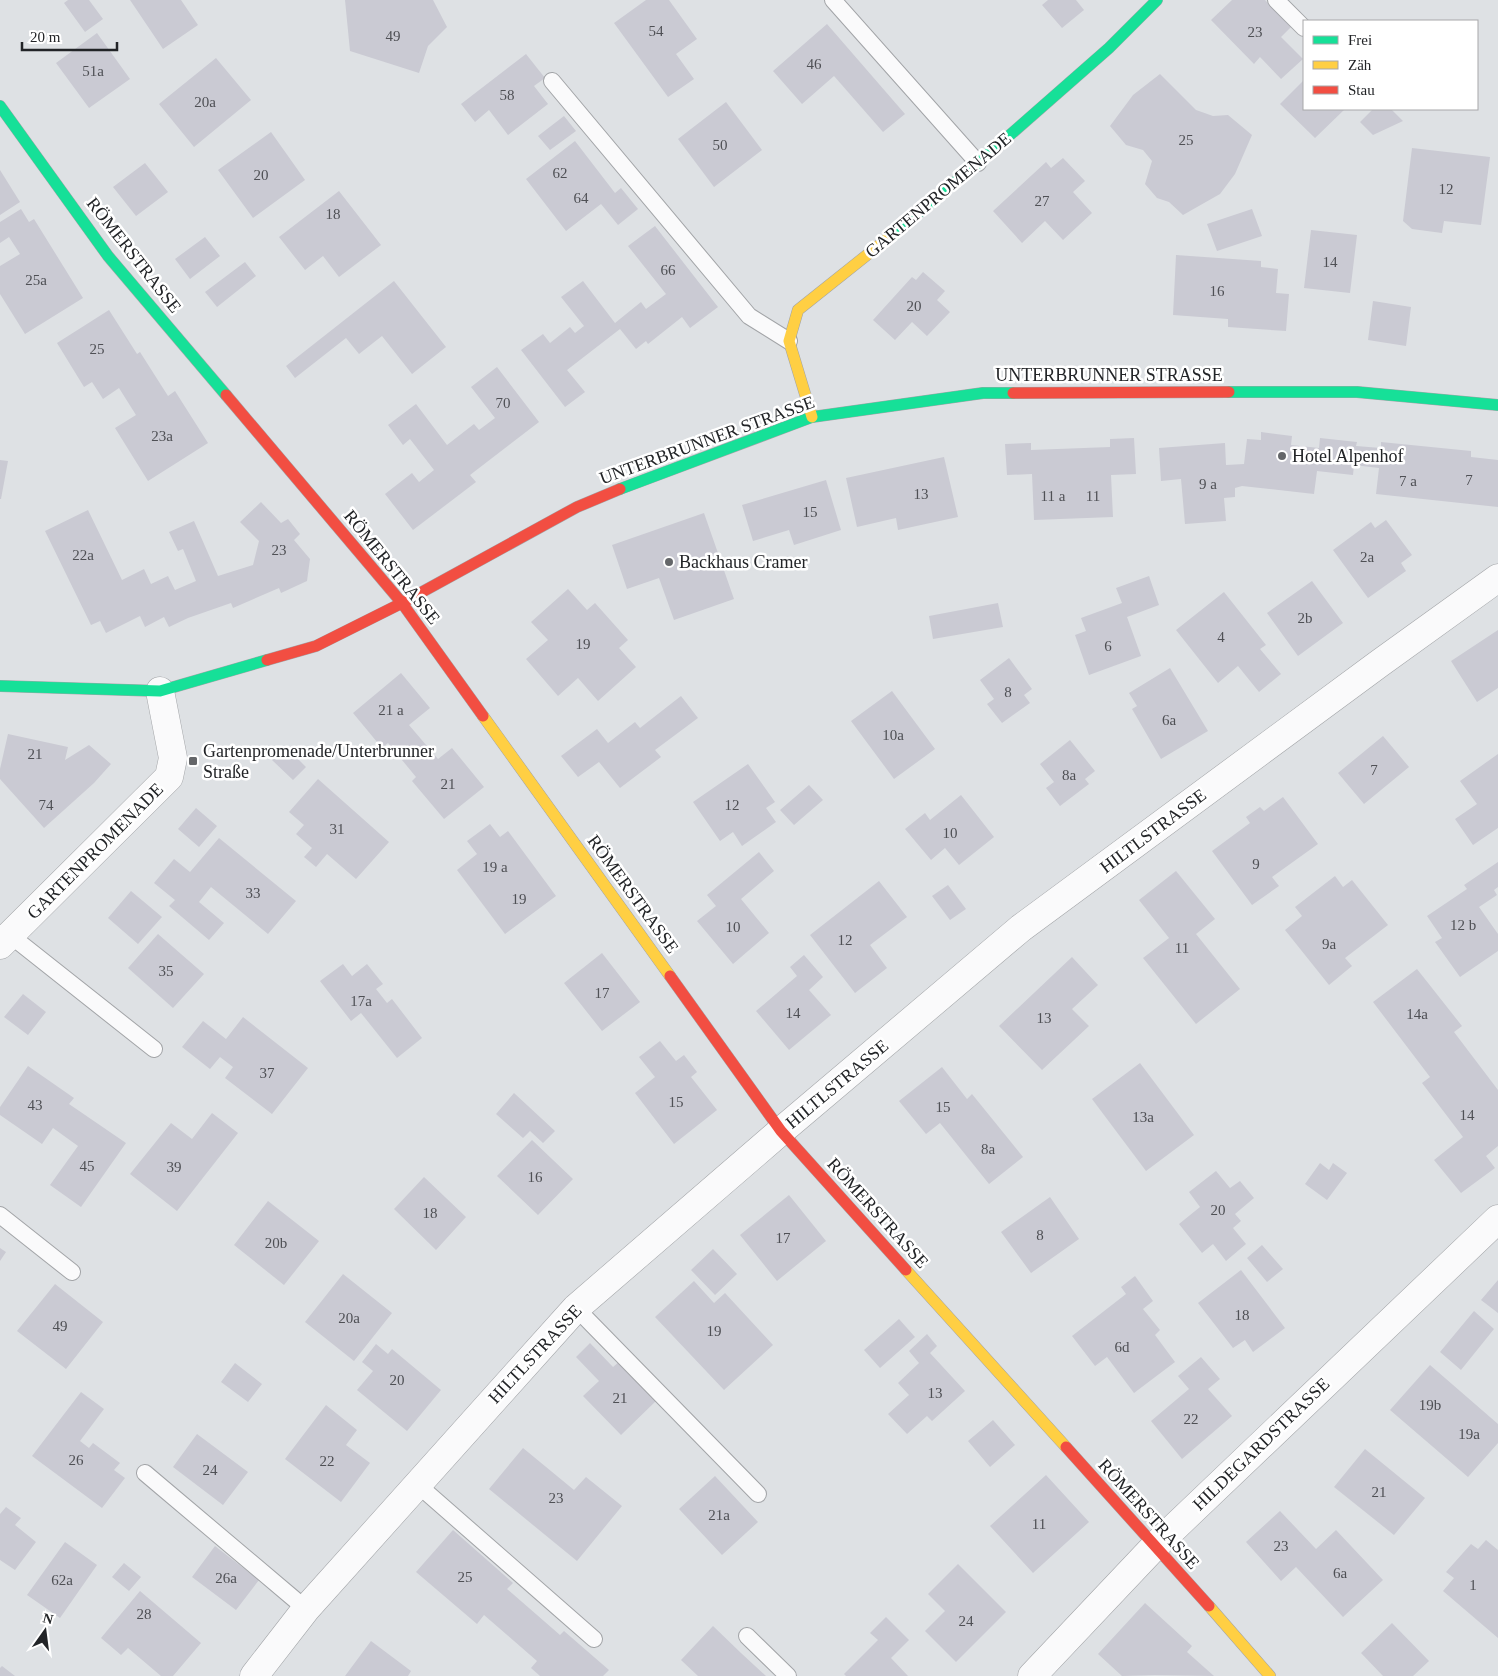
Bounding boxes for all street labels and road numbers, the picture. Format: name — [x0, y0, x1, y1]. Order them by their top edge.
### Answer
street label: GARTENPROMENADE — [861, 128, 1015, 262]
street label: RÖMERSTRASSE — [83, 193, 185, 317]
street label: UNTERBRUNNER STRASSE — [995, 365, 1223, 385]
street label: UNTERBRUNNER STRASSE — [597, 392, 817, 488]
street label: RÖMERSTRASSE — [340, 506, 444, 628]
street label: GARTENPROMENADE — [23, 779, 167, 923]
street label: HILTLSTRASSE — [1096, 785, 1210, 877]
street label: RÖMERSTRASSE — [583, 831, 683, 957]
street label: HILTLSTRASSE — [782, 1035, 892, 1133]
street label: RÖMERSTRASSE — [823, 1154, 933, 1272]
street label: HILTLSTRASSE — [484, 1301, 586, 1407]
street label: HILDEGARDSTRASSE — [1189, 1374, 1333, 1514]
street label: RÖMERSTRASSE — [1094, 1455, 1204, 1573]

